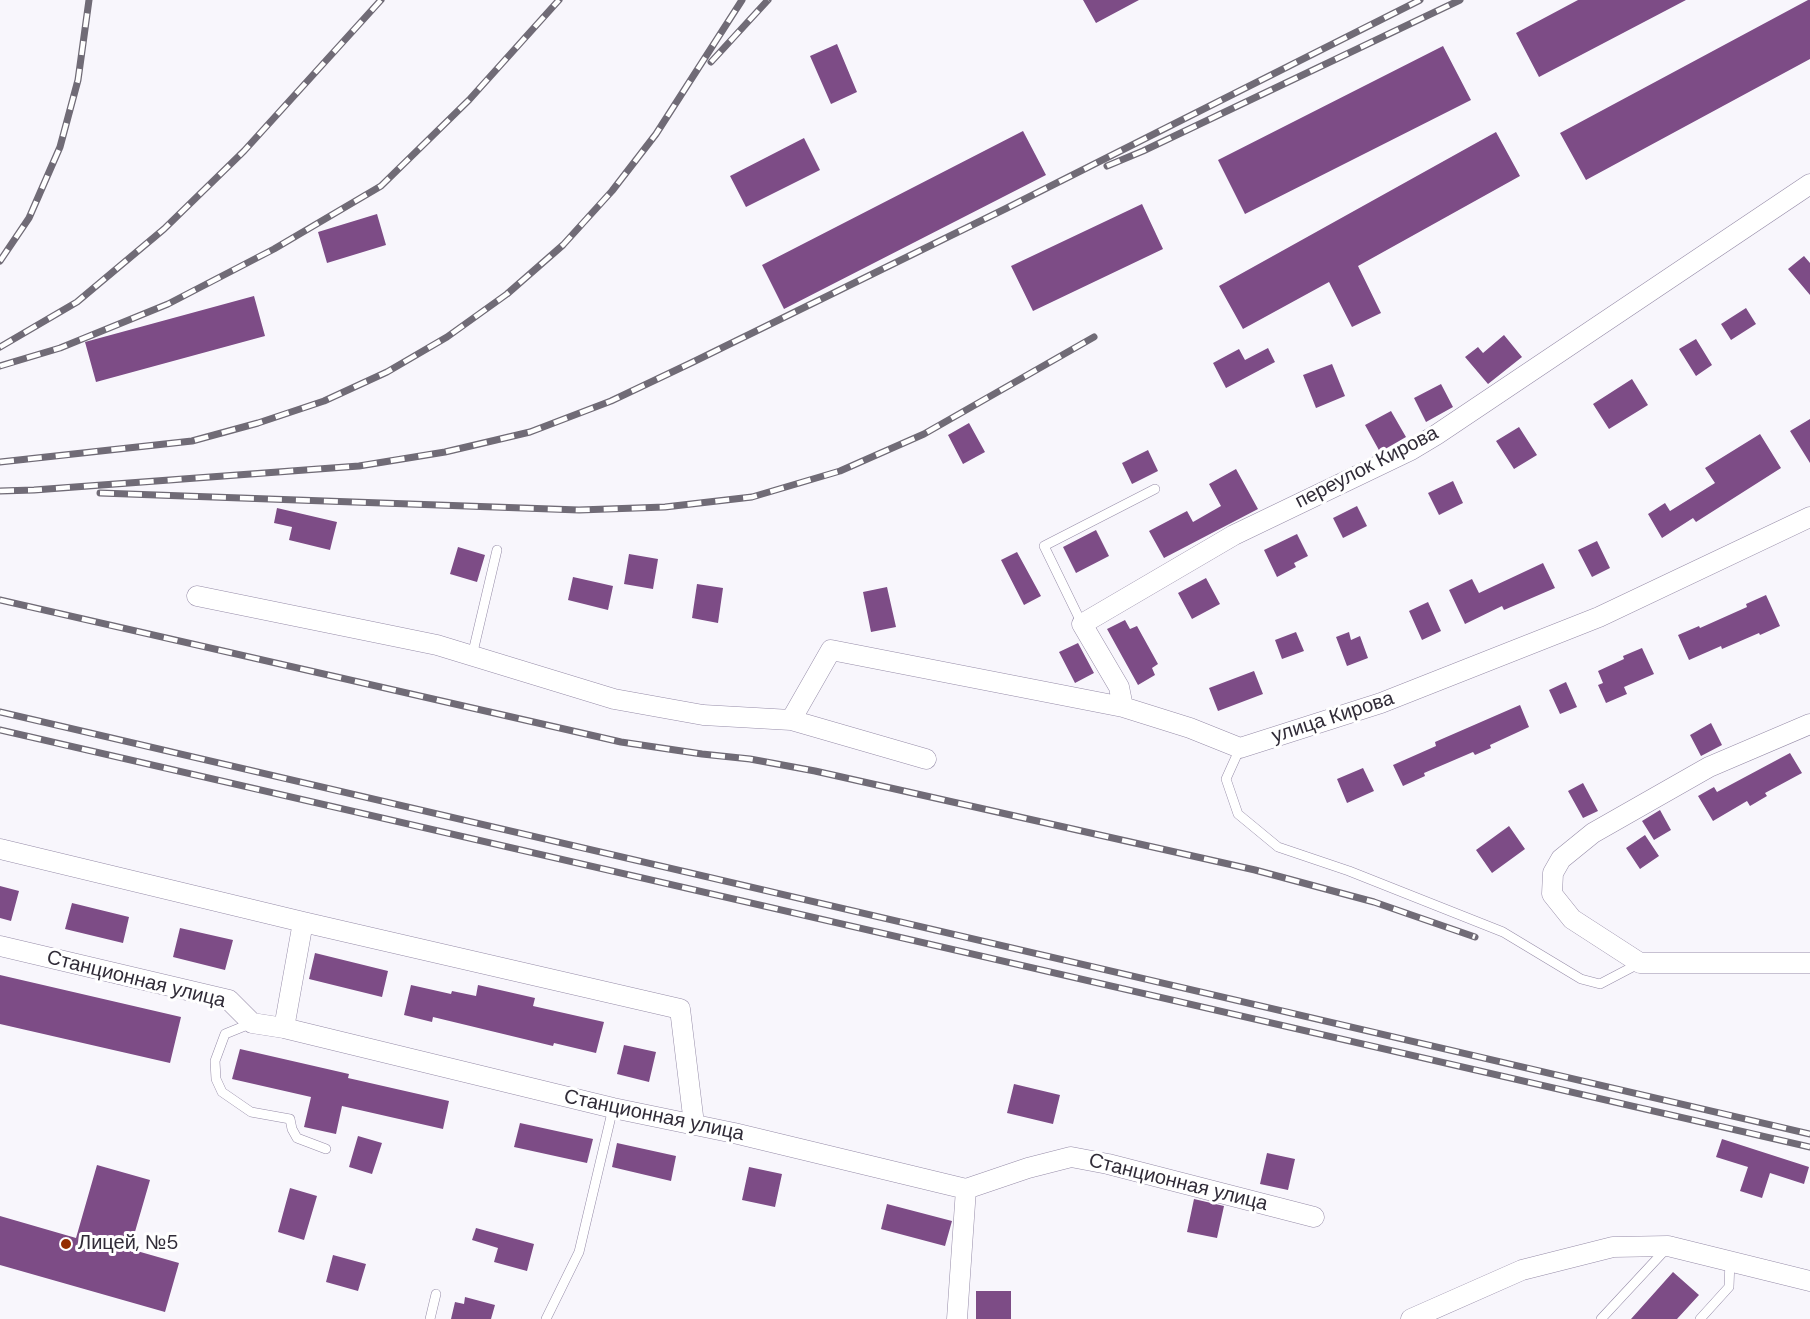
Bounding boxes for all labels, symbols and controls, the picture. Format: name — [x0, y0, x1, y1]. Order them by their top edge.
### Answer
street label: переулок Кирова — [1292, 422, 1442, 514]
street label: улица Кирова — [1269, 687, 1397, 749]
street label: Станционная улица — [44, 946, 228, 1014]
street label: Станционная улица — [562, 1085, 746, 1147]
street label: Станционная улица — [1086, 1149, 1270, 1217]
place label: Лицей, №5 — [78, 1232, 178, 1256]
marker: Лицей, №5 — [59, 1237, 73, 1251]

